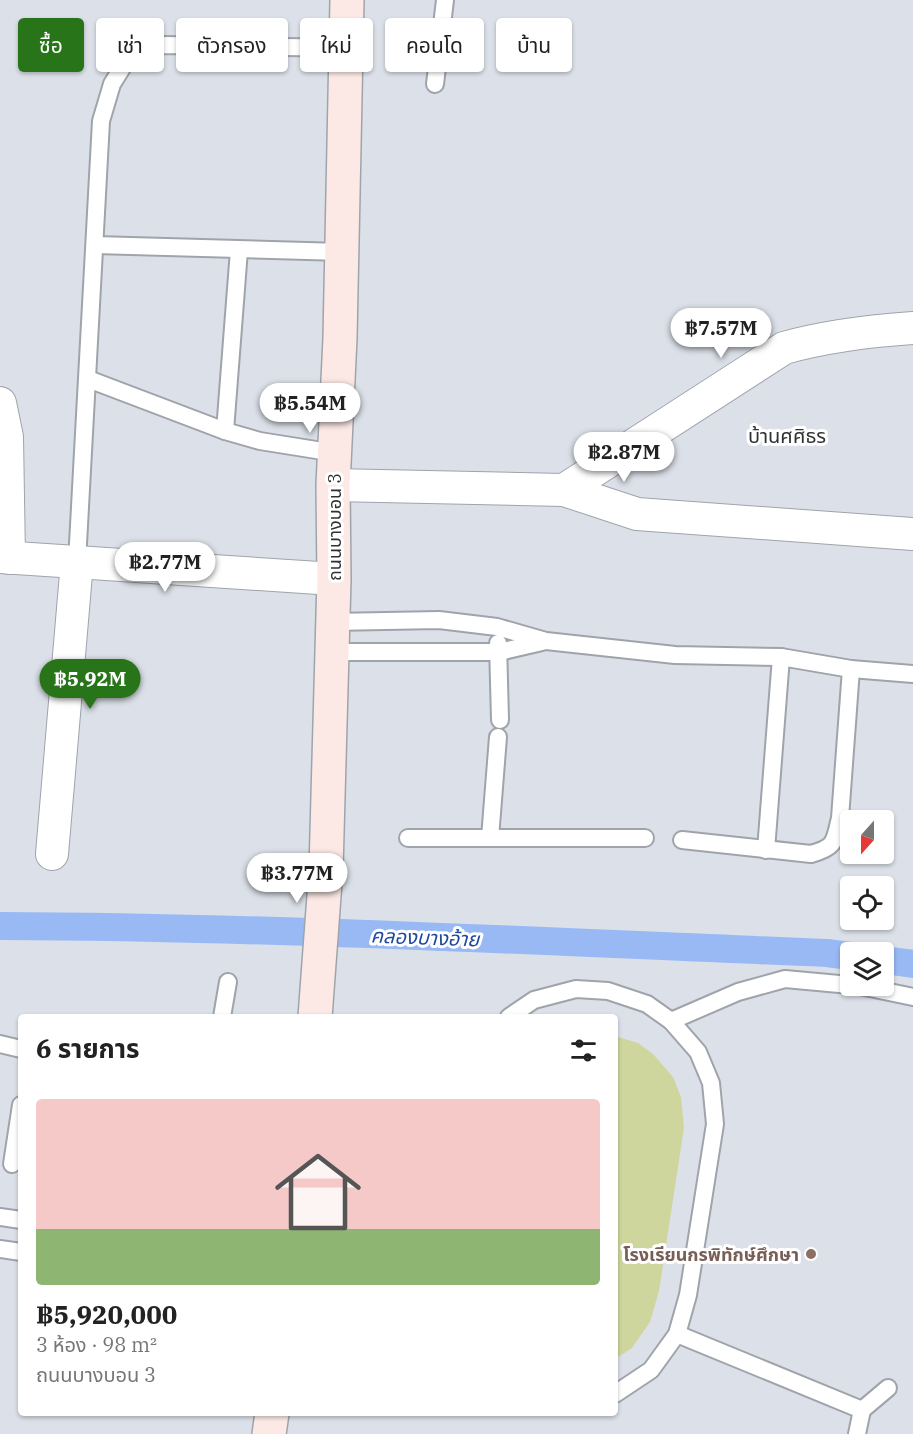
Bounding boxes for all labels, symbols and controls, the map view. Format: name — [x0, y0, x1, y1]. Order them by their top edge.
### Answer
chip: ซื้อ — [18, 18, 84, 72]
chip: เช่า — [96, 18, 164, 72]
chip: ตัวกรอง — [176, 18, 288, 72]
chip: ใหม่ — [300, 18, 373, 72]
chip: คอนโด — [385, 18, 484, 72]
chip: บ้าน — [496, 18, 572, 72]
pin: ฿7.57M — [672, 308, 770, 359]
text: ฿7.57M — [685, 314, 757, 341]
pin: ฿5.54M — [261, 383, 359, 434]
text: ฿5.54M — [274, 389, 346, 416]
district label: บ้านศศิธร — [748, 422, 826, 449]
pin: ฿2.87M — [575, 432, 673, 483]
text: ฿2.87M — [588, 438, 660, 465]
street label: ถนนบางบอน 3 — [323, 473, 346, 581]
pin: ฿2.77M — [116, 542, 214, 593]
text: ฿2.77M — [129, 548, 201, 575]
pin: ฿5.92M — [41, 659, 139, 710]
text: ฿5.92M — [54, 665, 126, 692]
north arrow — [840, 810, 894, 864]
map controls — [840, 810, 894, 996]
pin: ฿3.77M — [248, 853, 346, 904]
text: ฿3.77M — [261, 859, 333, 886]
button: locate — [840, 876, 894, 930]
water label: คลองบางอ้าย — [370, 922, 482, 952]
button: layers — [840, 942, 894, 996]
text: 6 รายการ — [36, 1031, 140, 1065]
icon: filters — [567, 1034, 600, 1067]
icon: home — [264, 1138, 372, 1246]
place label: โรงเรียนกรพิทักษ์ศึกษา — [623, 1243, 799, 1266]
marker: โรงเรียนกรพิทักษ์ศึกษา — [804, 1247, 818, 1261]
text: ฿5,920,000 — [36, 1297, 177, 1331]
text: 3 ห้อง · 98 m² — [36, 1331, 157, 1358]
text: ถนนบางบอน 3 — [36, 1361, 156, 1388]

